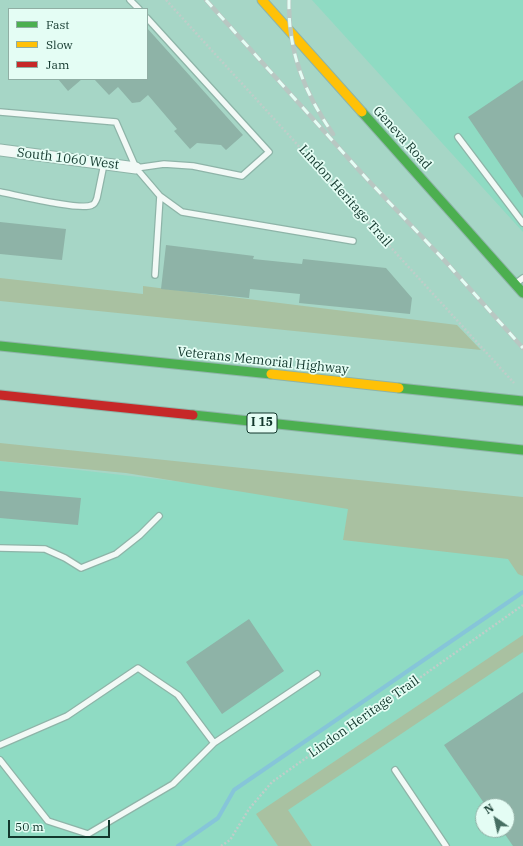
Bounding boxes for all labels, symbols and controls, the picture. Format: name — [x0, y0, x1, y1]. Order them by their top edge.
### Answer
legend — [8, 8, 148, 80]
text: Fast — [46, 17, 70, 32]
text: Slow — [46, 37, 73, 52]
text: Jam — [46, 57, 69, 72]
street label: Geneva Road — [370, 103, 434, 173]
street label: Lindon Heritage Trail — [295, 142, 395, 250]
street label: South 1060 West — [16, 145, 120, 173]
street label: Veterans Memorial Highway — [177, 344, 349, 378]
road number: I 15 — [247, 413, 277, 433]
street label: Lindon Heritage Trail — [306, 673, 422, 761]
north arrow — [475, 798, 515, 838]
text: N — [481, 801, 496, 817]
scale bar — [10, 812, 112, 838]
text: 50 m — [15, 819, 44, 834]

